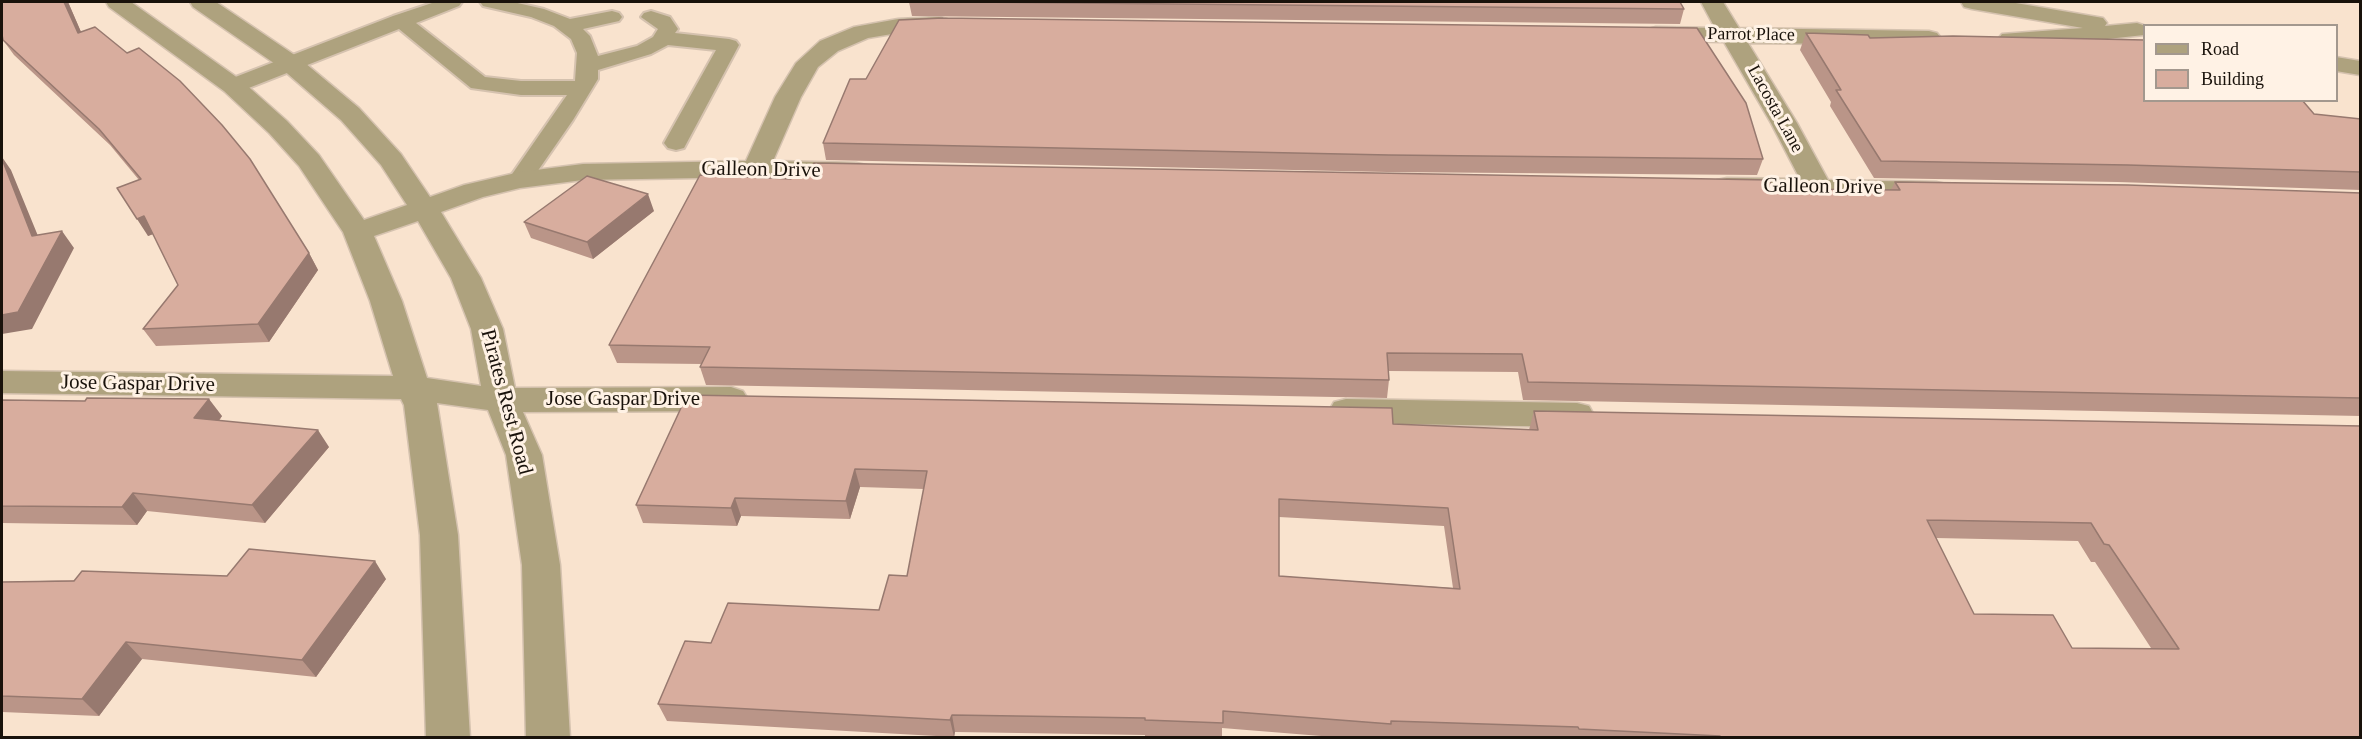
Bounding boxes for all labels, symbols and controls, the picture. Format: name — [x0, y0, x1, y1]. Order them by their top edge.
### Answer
street label: Parrot Place — [1707, 23, 1795, 47]
legend — [2143, 24, 2338, 102]
text: Road — [2201, 39, 2239, 59]
street label: Lacosta Lane — [1742, 62, 1808, 156]
text: Building — [2201, 69, 2264, 89]
street label: Galleon Drive — [701, 156, 821, 184]
street label: Galleon Drive — [1763, 173, 1883, 201]
street label: Pirates Rest Road — [475, 327, 537, 477]
street label: Jose Gaspar Drive — [61, 370, 215, 398]
street label: Jose Gaspar Drive — [546, 386, 700, 412]

